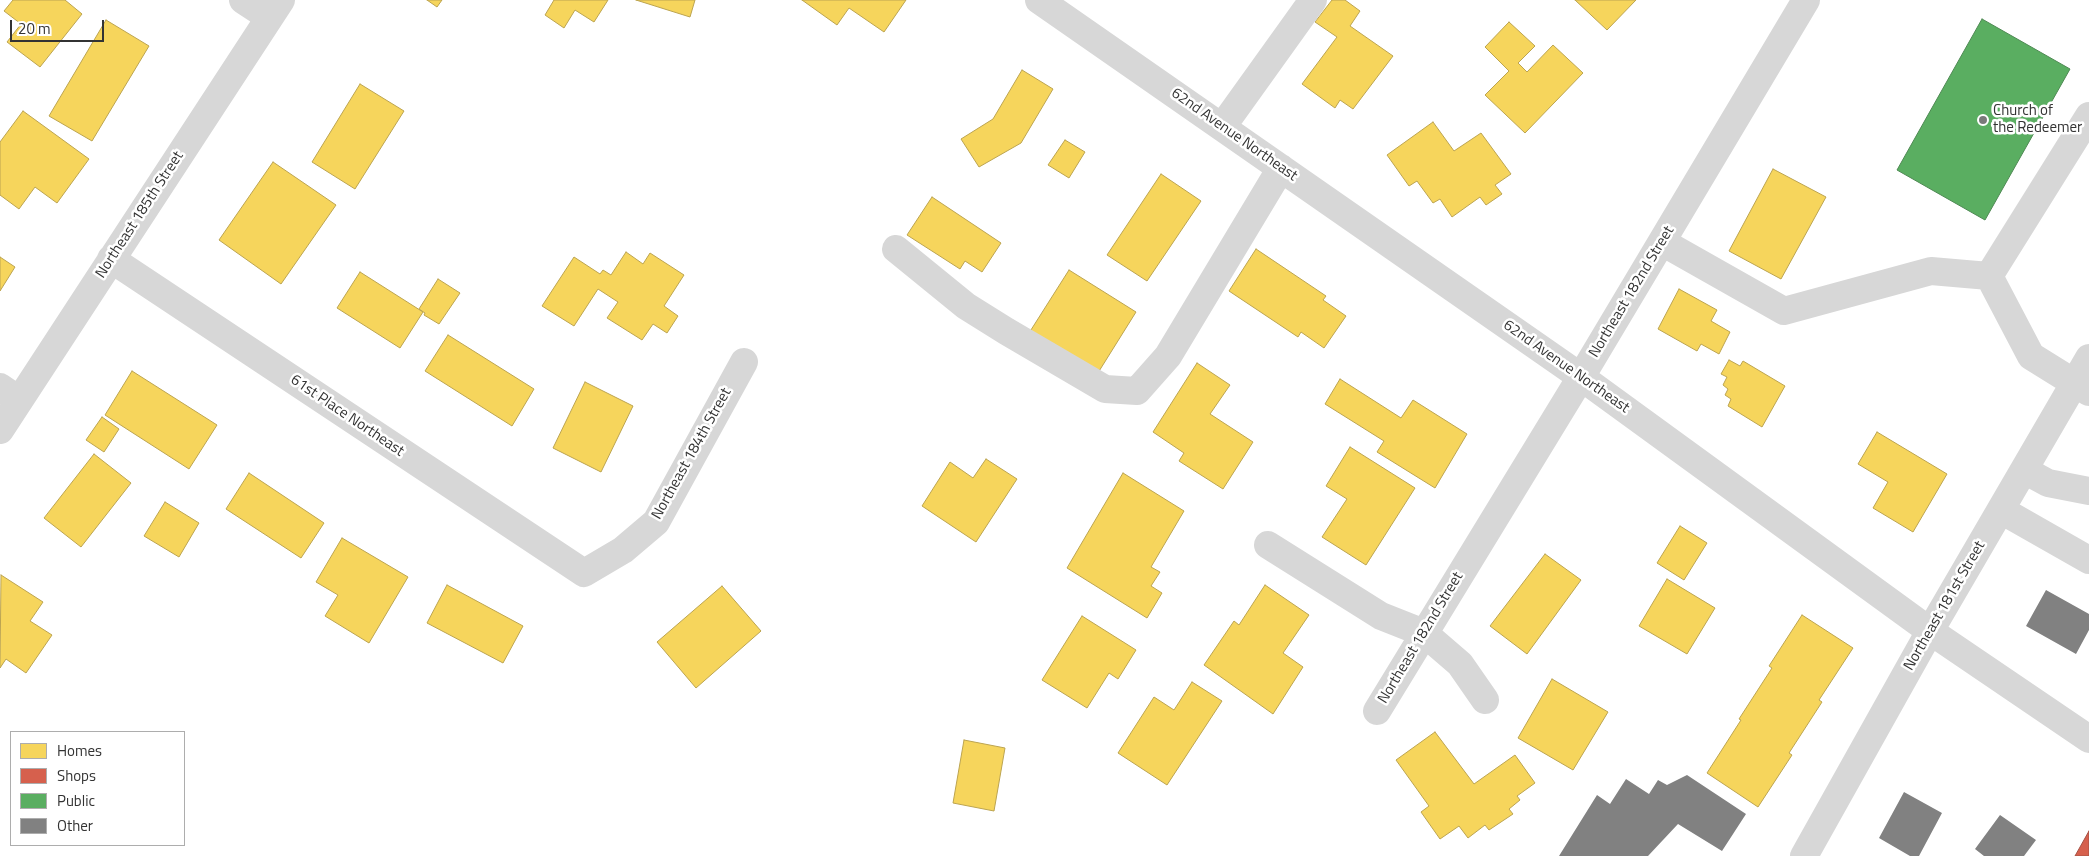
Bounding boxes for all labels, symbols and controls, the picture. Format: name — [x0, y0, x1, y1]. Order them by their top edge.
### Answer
scale bar — [12, 10, 106, 42]
text: 20 m — [18, 17, 51, 40]
street label: 62nd Avenue Northeast — [1167, 85, 1301, 185]
place label: Church of the Redeemer — [1993, 102, 2082, 137]
marker: Church of the Redeemer — [1977, 114, 1989, 126]
street label: Northeast 185th Street — [92, 148, 188, 282]
street label: Northeast 182nd Street — [1586, 223, 1678, 361]
street label: 62nd Avenue Northeast — [1499, 317, 1633, 417]
street label: 61st Place Northeast — [287, 371, 407, 461]
street label: Northeast 184th Street — [648, 385, 736, 523]
street label: Northeast 181st Street — [1901, 538, 1989, 674]
street label: Northeast 182nd Street — [1375, 569, 1467, 707]
legend — [10, 731, 185, 846]
text: Homes — [57, 739, 102, 762]
text: Shops — [57, 764, 96, 787]
text: Public — [57, 789, 95, 812]
text: Other — [57, 814, 93, 837]

